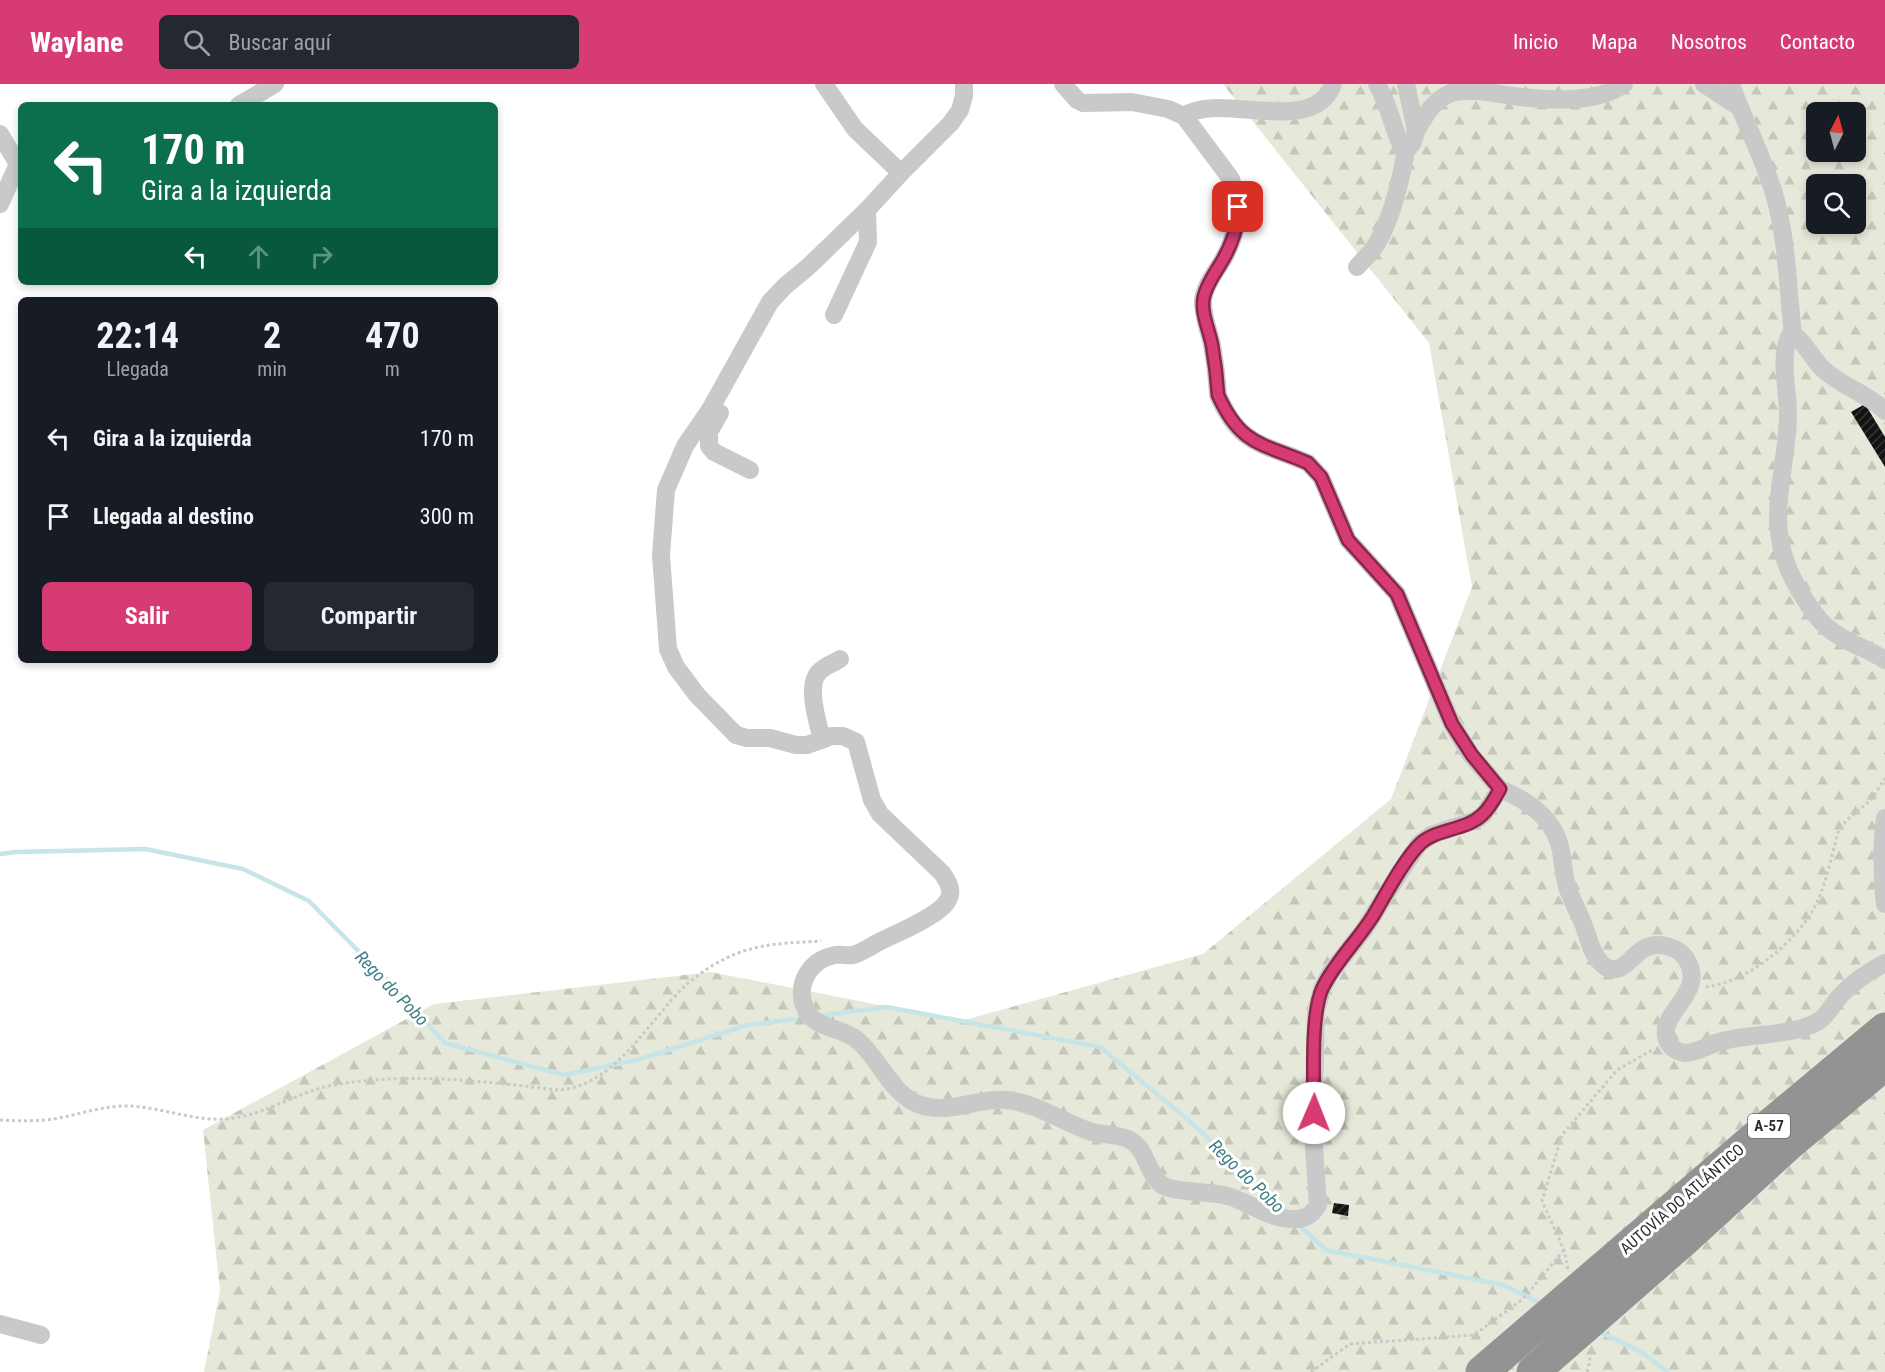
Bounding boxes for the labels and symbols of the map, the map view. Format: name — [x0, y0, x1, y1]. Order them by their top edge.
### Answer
north arrow — [1806, 102, 1866, 162]
pin — [1212, 181, 1263, 232]
water label: Rego do Pobo — [351, 946, 433, 1030]
position arrow — [1282, 1081, 1346, 1145]
road number: A-57 — [1748, 1114, 1790, 1138]
water label: Rego do Pobo — [1205, 1135, 1289, 1217]
street label: AUTOVÍA DO ATLÁNTICO — [1616, 1140, 1748, 1258]

